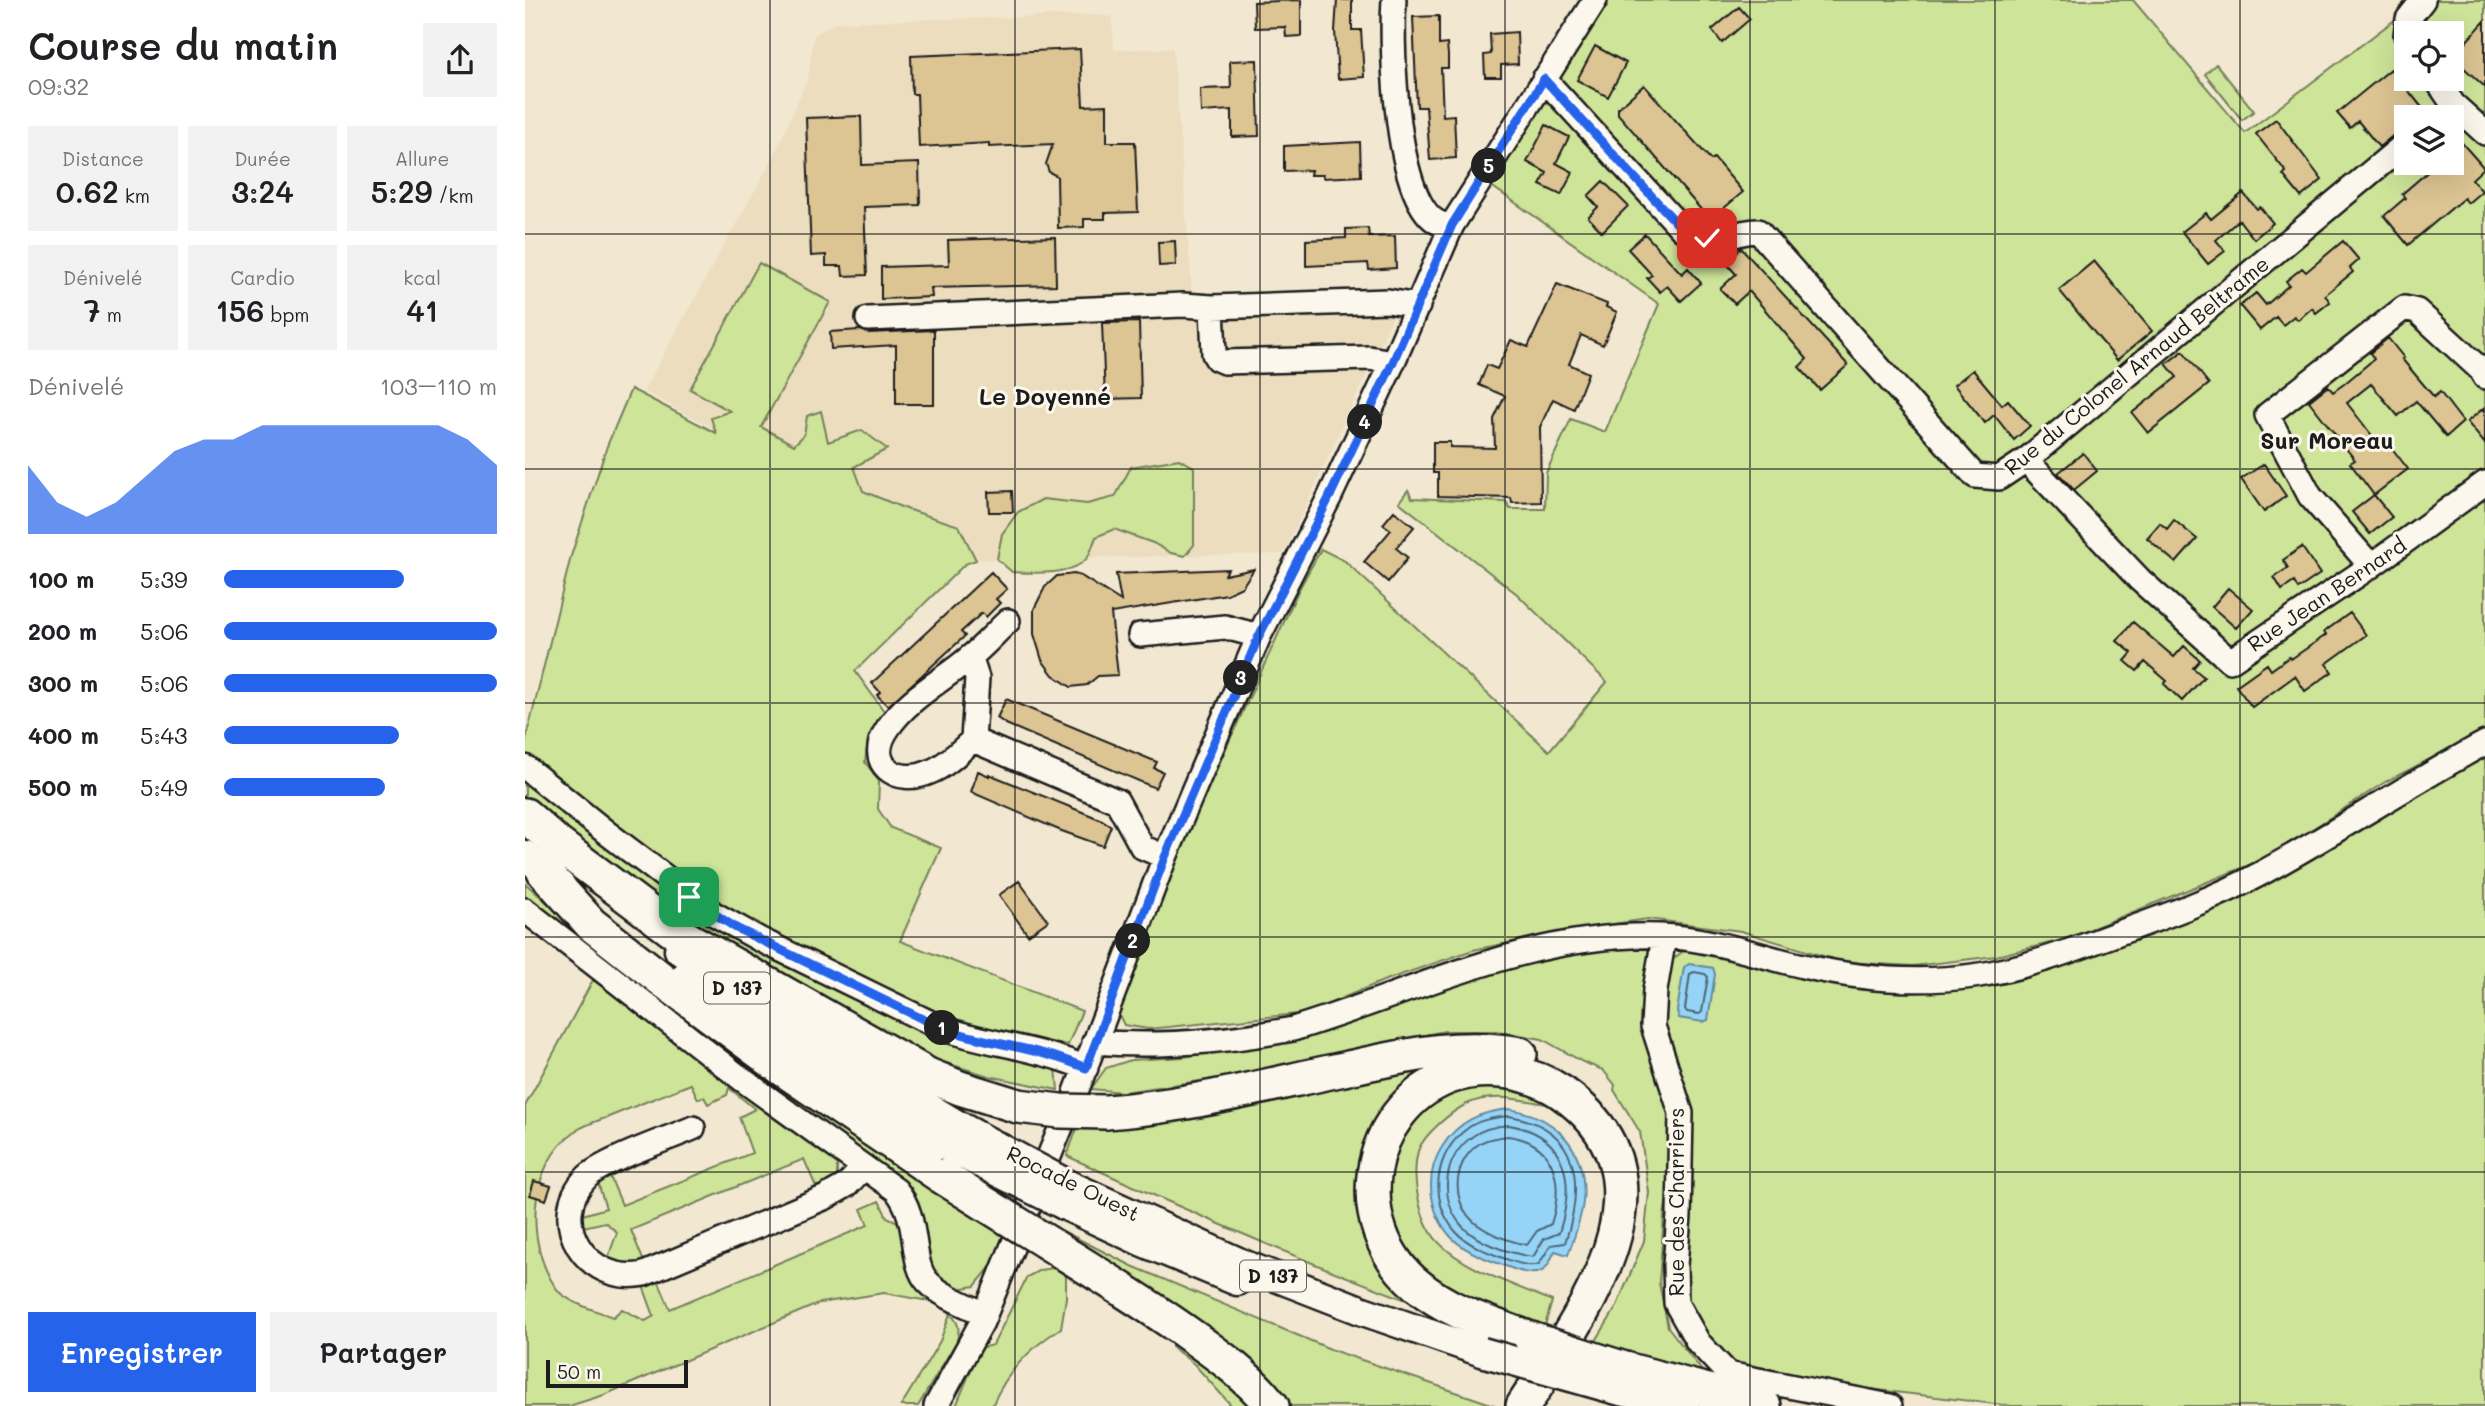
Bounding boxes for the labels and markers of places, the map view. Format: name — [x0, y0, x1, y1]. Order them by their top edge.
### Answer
pin: 5 — [1471, 148, 1507, 184]
pin — [1677, 208, 1737, 268]
pin: 4 — [1347, 404, 1383, 440]
pin: 3 — [1223, 660, 1259, 696]
pin — [659, 867, 719, 927]
pin: 2 — [1115, 923, 1151, 958]
pin: 1 — [925, 1010, 959, 1046]

